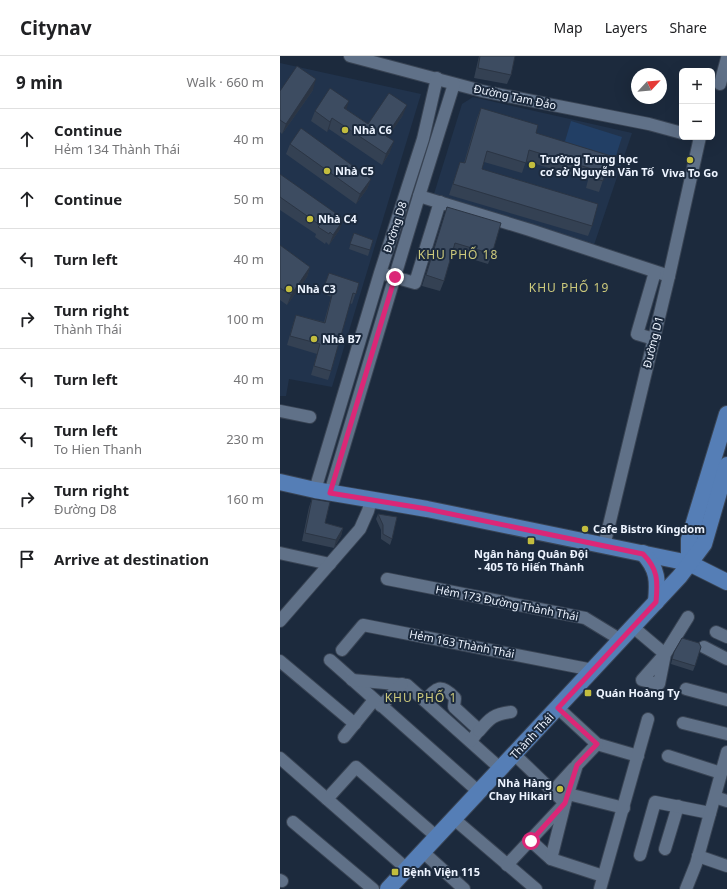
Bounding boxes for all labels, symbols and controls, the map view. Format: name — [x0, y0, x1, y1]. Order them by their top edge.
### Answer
text: Citynav — [20, 15, 92, 41]
text: Map — [554, 18, 583, 37]
text: Layers — [605, 18, 647, 37]
text: Share — [669, 18, 707, 37]
north arrow — [631, 68, 667, 104]
map controls — [679, 68, 715, 140]
button: + — [679, 68, 715, 104]
text: 9 min — [16, 71, 63, 94]
text: Walk · 660 m — [186, 73, 264, 91]
street label: Đường Tam Đảo — [472, 80, 558, 113]
button: − — [679, 104, 715, 140]
text: Continue — [54, 120, 122, 140]
place label: Nhà C6 — [353, 122, 392, 137]
marker: Nhà C6 — [340, 125, 350, 135]
icon: ahead — [16, 128, 38, 150]
text: 40 m — [234, 130, 264, 148]
text: Hẻm 134 Thành Thái — [54, 140, 180, 158]
place label: Trường Trung học cơ sở Nguyễn Văn Tố — [540, 151, 654, 179]
marker: Viva To Go — [685, 155, 695, 165]
marker: Trường Trung học cơ sở Nguyễn Văn Tố — [527, 160, 537, 170]
place label: Nhà C5 — [335, 163, 374, 178]
place label: Viva To Go — [662, 165, 718, 180]
marker: Nhà C5 — [322, 166, 332, 176]
icon: ahead — [16, 188, 38, 210]
text: Continue — [54, 189, 122, 209]
text: 50 m — [234, 190, 264, 208]
street label: Đường D8 — [379, 199, 410, 254]
place label: Nhà C4 — [318, 211, 358, 226]
marker: Nhà C4 — [305, 214, 315, 224]
district label: KHU PHỐ 18 — [418, 246, 498, 263]
icon: left — [16, 248, 38, 270]
text: Turn left — [54, 249, 118, 269]
text: 40 m — [234, 250, 264, 268]
route end — [386, 268, 404, 286]
district label: KHU PHỐ 19 — [529, 279, 609, 296]
place label: Nhà C3 — [297, 281, 336, 296]
marker: Nhà C3 — [284, 284, 294, 294]
text: Turn right — [54, 300, 129, 320]
icon: right — [16, 308, 38, 330]
text: 100 m — [226, 310, 264, 328]
street label: Đường D1 — [639, 314, 666, 369]
text: Thành Thái — [54, 320, 122, 338]
place label: Nhà B7 — [322, 331, 361, 346]
marker: Nhà B7 — [309, 334, 319, 344]
icon: left — [16, 368, 38, 390]
text: Turn left — [54, 369, 118, 389]
text: 40 m — [234, 370, 264, 388]
text: Turn left — [54, 420, 118, 440]
icon: left — [16, 428, 38, 450]
text: 230 m — [226, 430, 264, 448]
text: To Hien Thanh — [54, 440, 142, 458]
text: Turn right — [54, 480, 129, 500]
icon: right — [16, 488, 38, 510]
text: 160 m — [226, 490, 264, 508]
text: Đường D8 — [54, 500, 117, 518]
place label: Cafe Bistro Kingdom — [593, 521, 705, 536]
marker: Cafe Bistro Kingdom — [580, 524, 590, 534]
marker: Ngân hàng Quân Đội - 405 Tô Hiến Thành — [526, 536, 536, 546]
place label: Ngân hàng Quân Đội - 405 Tô Hiến Thành — [474, 546, 588, 574]
icon: arrive — [16, 548, 38, 570]
text: Arrive at destination — [54, 549, 209, 569]
street label: Hẻm 173 Đường Thành Thái — [434, 581, 580, 624]
street label: Hẻm 163 Thành Thái — [408, 626, 516, 661]
place label: Quán Hoàng Ty — [596, 685, 680, 700]
marker: Quán Hoàng Ty — [583, 688, 593, 698]
district label: KHU PHỐ 1 — [385, 689, 457, 706]
street label: Thành Thái — [507, 710, 557, 762]
place label: Nhà Hàng Chay Hikari — [489, 775, 552, 803]
marker: Nhà Hàng Chay Hikari — [555, 784, 565, 794]
route start — [522, 832, 540, 850]
place label: Bệnh Viện 115 — [403, 864, 480, 879]
marker: Bệnh Viện 115 — [390, 867, 400, 877]

